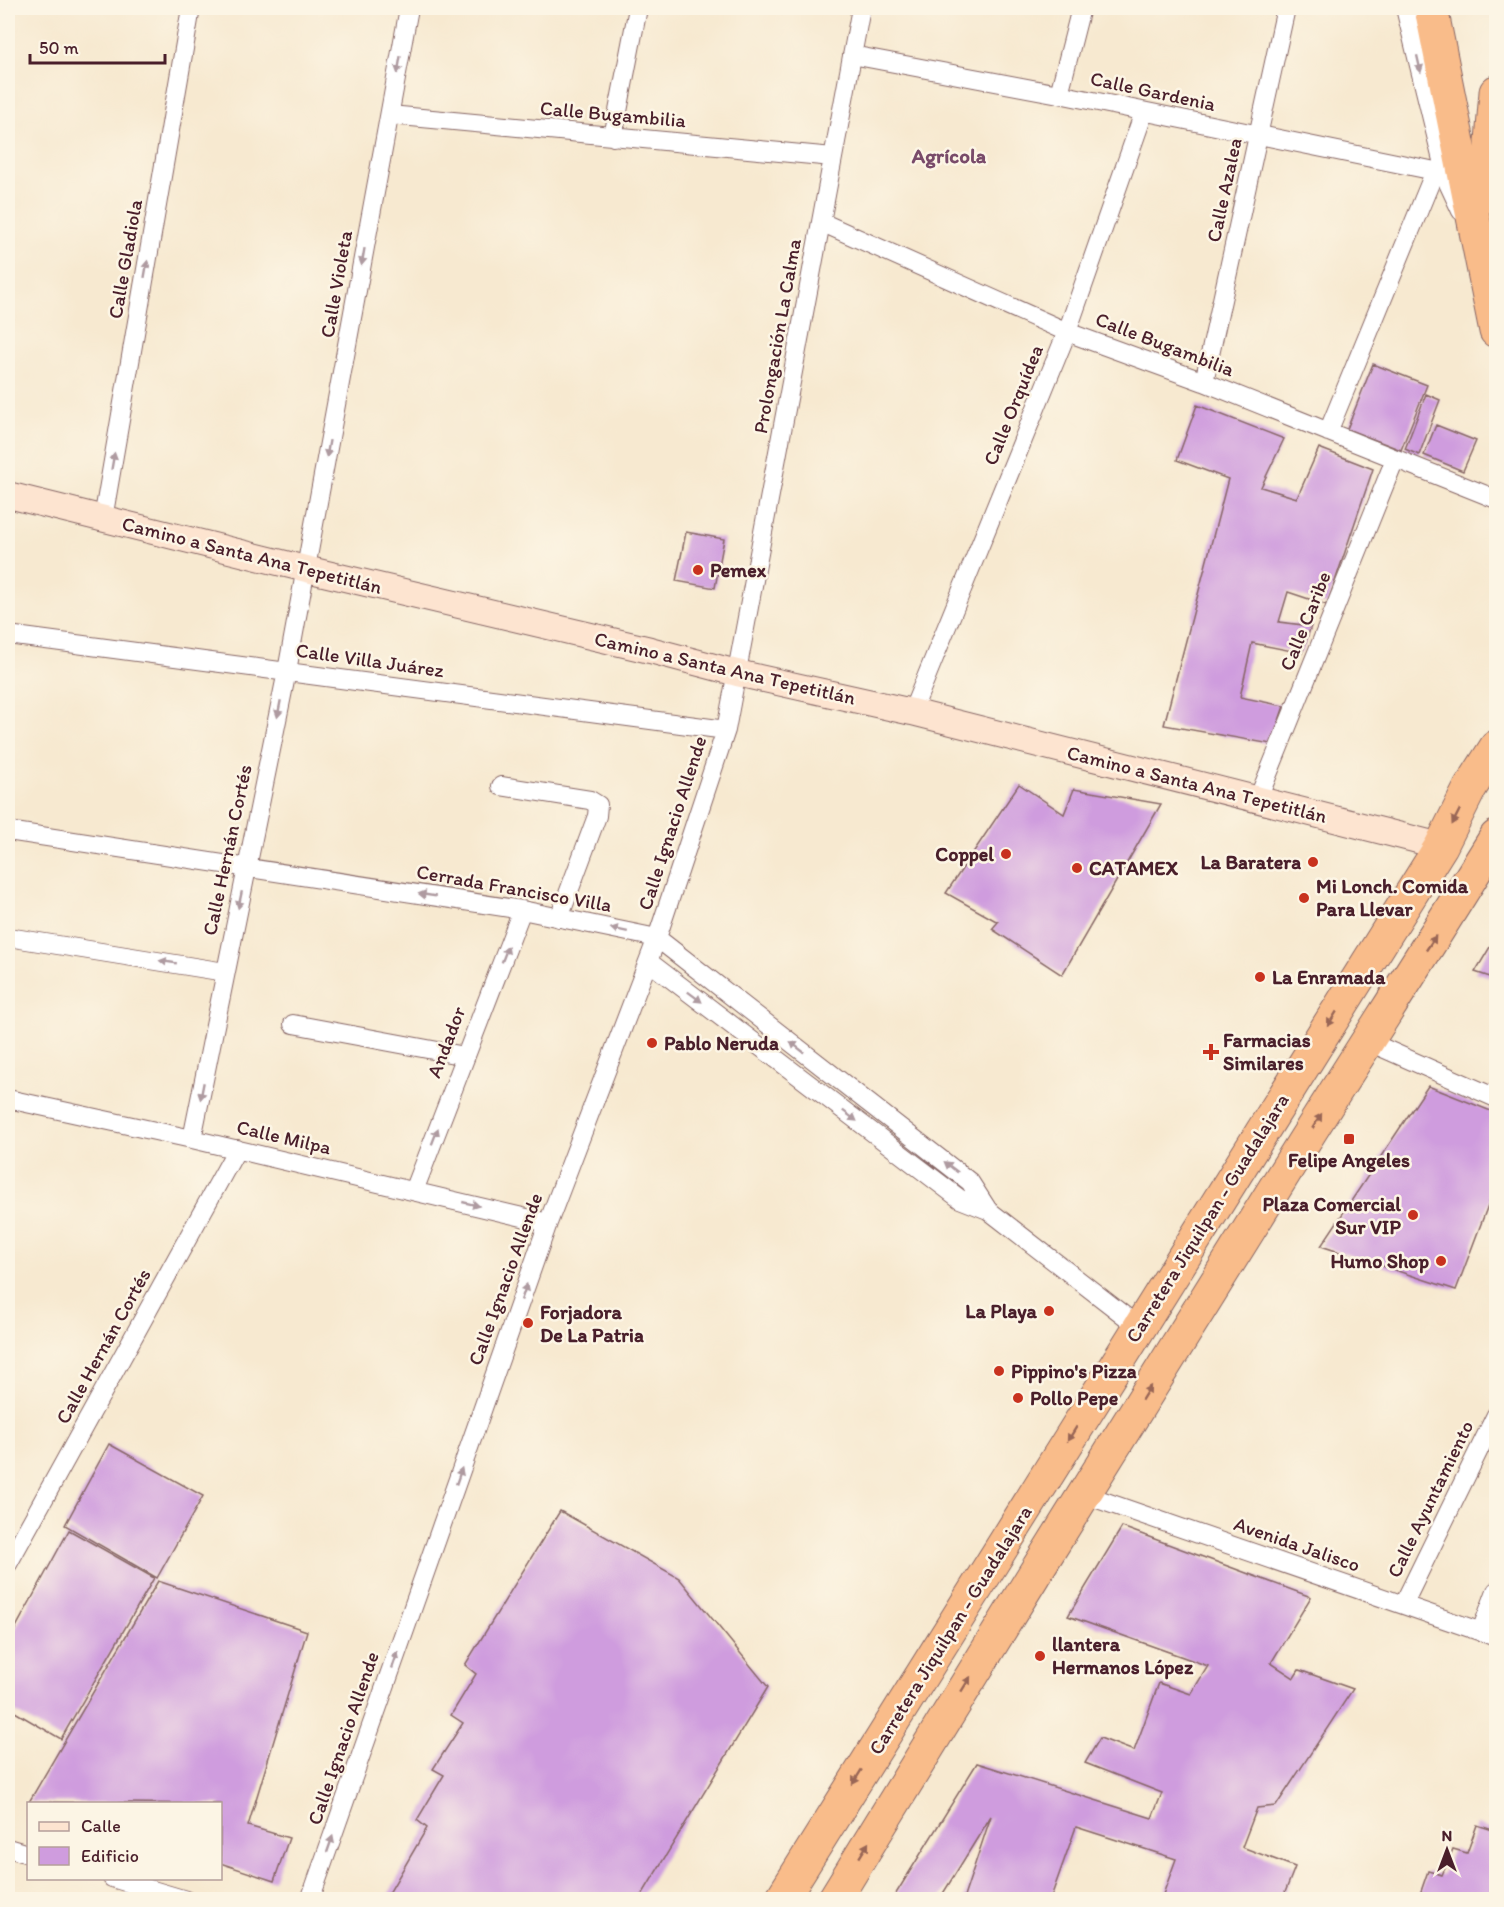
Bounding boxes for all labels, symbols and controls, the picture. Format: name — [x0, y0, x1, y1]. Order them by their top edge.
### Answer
scale bar — [30, 27, 165, 65]
text: 50 m — [39, 37, 79, 59]
one-way arrow — [1414, 55, 1424, 74]
one-way arrow — [394, 56, 403, 75]
street label: Calle Gardenia — [1088, 66, 1218, 116]
street label: Calle Bugambilia — [539, 96, 688, 132]
street label: Calle Azalea — [1201, 135, 1247, 244]
district label: Agrícola — [911, 143, 987, 169]
street label: Calle Gladiola — [103, 197, 147, 321]
street label: Calle Violeta — [315, 228, 357, 340]
street label: Prolongación La Calma — [748, 236, 806, 435]
one-way arrow — [359, 248, 368, 267]
one-way arrow — [142, 259, 151, 278]
street label: Calle Bugambilia — [1092, 307, 1238, 382]
street label: Calle Orquídea — [978, 341, 1048, 469]
one-way arrow — [323, 439, 332, 458]
one-way arrow — [109, 451, 118, 470]
street label: Camino a Santa Ana Tepetitlán — [120, 511, 385, 599]
place label: Pemex — [710, 558, 767, 582]
marker: Pemex — [691, 563, 705, 577]
street label: Calle Caribe — [1274, 568, 1336, 674]
street label: Camino a Santa Ana Tepetitlán — [592, 626, 858, 710]
street label: Calle Villa Juárez — [294, 638, 446, 682]
one-way arrow — [274, 700, 283, 719]
street label: Calle Ignacio Allende — [633, 733, 711, 913]
street label: Camino a Santa Ana Tepetitlán — [1065, 740, 1330, 828]
street label: Calle Hernán Cortés — [197, 762, 257, 938]
one-way arrow — [1451, 808, 1461, 826]
place label: Coppel — [935, 842, 994, 867]
marker: Coppel — [999, 847, 1013, 861]
place label: La Baratera — [1200, 850, 1301, 874]
marker: La Baratera — [1306, 855, 1320, 869]
place label: CATAMEX — [1089, 856, 1178, 880]
street label: Cerrada Francisco Villa — [415, 859, 614, 917]
marker: CATAMEX — [1070, 861, 1084, 875]
place label: Mi Lonch. Comida Para Llevar — [1316, 874, 1469, 921]
one-way arrow — [235, 891, 244, 910]
one-way arrow — [417, 891, 436, 900]
marker: Mi Lonch. Comida Para Llevar — [1297, 891, 1311, 905]
one-way arrow — [609, 925, 628, 934]
one-way arrow — [1425, 935, 1436, 952]
one-way arrow — [501, 945, 510, 963]
one-way arrow — [158, 958, 177, 967]
place label: La Enramada — [1272, 965, 1386, 989]
marker: La Enramada — [1253, 970, 1267, 984]
one-way arrow — [688, 991, 703, 1003]
street label: Andador — [422, 1003, 471, 1081]
one-way arrow — [1326, 1011, 1337, 1027]
place label: Farmacias Similares — [1223, 1028, 1311, 1075]
place label: Pablo Neruda — [664, 1031, 779, 1055]
marker: Pablo Neruda — [645, 1036, 659, 1050]
one-way arrow — [789, 1041, 804, 1053]
marker: Farmacias Similares — [1204, 1045, 1218, 1059]
one-way arrow — [197, 1082, 206, 1101]
street label: Carretera Jiquilpan - Guadalajara — [1120, 1089, 1294, 1347]
one-way arrow — [843, 1109, 858, 1121]
one-way arrow — [1311, 1113, 1322, 1129]
street label: Calle Milpa — [234, 1114, 334, 1160]
one-way arrow — [430, 1127, 440, 1145]
marker: Felipe Angeles — [1342, 1132, 1356, 1146]
place label: Felipe Angeles — [1288, 1148, 1410, 1173]
one-way arrow — [943, 1161, 958, 1173]
street label: Calle Ignacio Allende — [463, 1190, 547, 1368]
place label: Plaza Comercial Sur VIP — [1262, 1192, 1401, 1239]
one-way arrow — [462, 1200, 480, 1210]
marker: Plaza Comercial Sur VIP — [1406, 1208, 1420, 1222]
place label: Humo Shop — [1330, 1249, 1429, 1274]
marker: Humo Shop — [1434, 1254, 1448, 1268]
street label: Calle Hernán Cortés — [50, 1264, 156, 1428]
one-way arrow — [519, 1283, 529, 1301]
place label: La Playa — [965, 1299, 1038, 1324]
place label: Forjadora De La Patria — [540, 1300, 644, 1347]
marker: La Playa — [1042, 1304, 1056, 1318]
marker: Forjadora De La Patria — [521, 1316, 535, 1330]
place label: Pippino's Pizza — [1011, 1359, 1137, 1384]
marker: Pippino's Pizza — [992, 1364, 1006, 1378]
one-way arrow — [1141, 1385, 1152, 1401]
place label: Pollo Pepe — [1030, 1386, 1119, 1411]
marker: Pollo Pepe — [1011, 1391, 1025, 1405]
street label: Calle Ayuntamiento — [1382, 1417, 1478, 1581]
one-way arrow — [1067, 1425, 1078, 1442]
one-way arrow — [455, 1467, 465, 1485]
street label: Carretera Jiquilpan - Guadalajara — [863, 1501, 1037, 1759]
street label: Avenida Jalisco — [1231, 1511, 1363, 1577]
place label: llantera Hermanos López — [1052, 1632, 1194, 1680]
street label: Calle Ignacio Allende — [302, 1648, 384, 1828]
marker: llantera Hermanos López — [1033, 1649, 1047, 1663]
one-way arrow — [390, 1651, 400, 1669]
one-way arrow — [961, 1675, 972, 1692]
one-way arrow — [852, 1769, 863, 1785]
legend — [27, 1802, 222, 1880]
text: Calle — [81, 1815, 121, 1837]
north arrow — [1417, 1820, 1477, 1880]
text: N — [1442, 1826, 1452, 1845]
one-way arrow — [325, 1835, 335, 1853]
one-way arrow — [859, 1842, 870, 1858]
text: Edificio — [81, 1845, 139, 1867]

